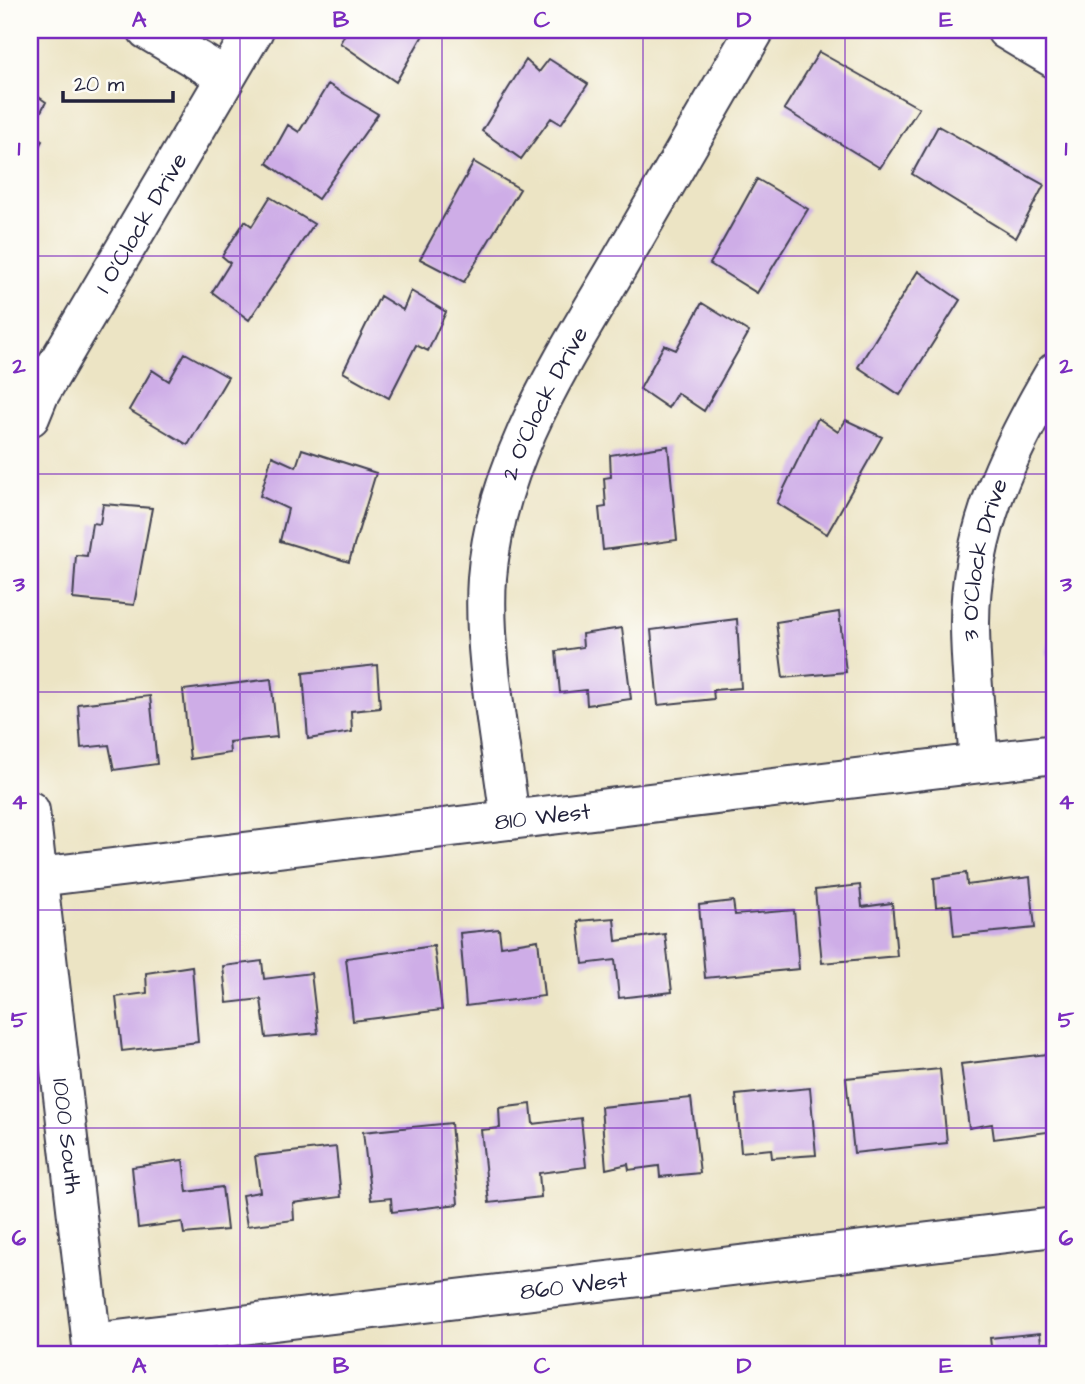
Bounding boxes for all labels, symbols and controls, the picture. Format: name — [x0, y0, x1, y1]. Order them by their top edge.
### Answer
text: A — [132, 4, 147, 36]
text: B — [333, 4, 350, 36]
text: C — [534, 4, 551, 36]
text: D — [737, 4, 752, 36]
text: E — [939, 4, 953, 36]
scale bar — [63, 60, 173, 104]
text: 20 m — [74, 70, 125, 99]
text: 1 — [18, 132, 21, 164]
text: 1 — [1065, 132, 1068, 164]
street label: 1 O'Clock Drive — [88, 147, 195, 299]
street label: 2 O'Clock Drive — [494, 321, 596, 485]
text: 2 — [11, 350, 26, 382]
text: 2 — [1058, 350, 1073, 382]
street label: 3 O'Clock Drive — [955, 474, 1016, 642]
text: 3 — [12, 568, 25, 600]
text: 3 — [1059, 568, 1072, 600]
text: 4 — [11, 786, 27, 818]
text: 4 — [1058, 786, 1074, 818]
street label: 810 West — [493, 795, 593, 839]
text: 5 — [11, 1004, 28, 1036]
text: 5 — [1058, 1004, 1075, 1036]
street label: 1000 South — [44, 1077, 89, 1196]
text: 6 — [12, 1222, 27, 1254]
text: 6 — [1059, 1222, 1074, 1254]
street label: 860 West — [518, 1264, 630, 1308]
text: A — [132, 1350, 147, 1382]
text: B — [333, 1350, 350, 1382]
text: C — [534, 1350, 551, 1382]
text: D — [737, 1350, 752, 1382]
text: E — [939, 1350, 953, 1382]

